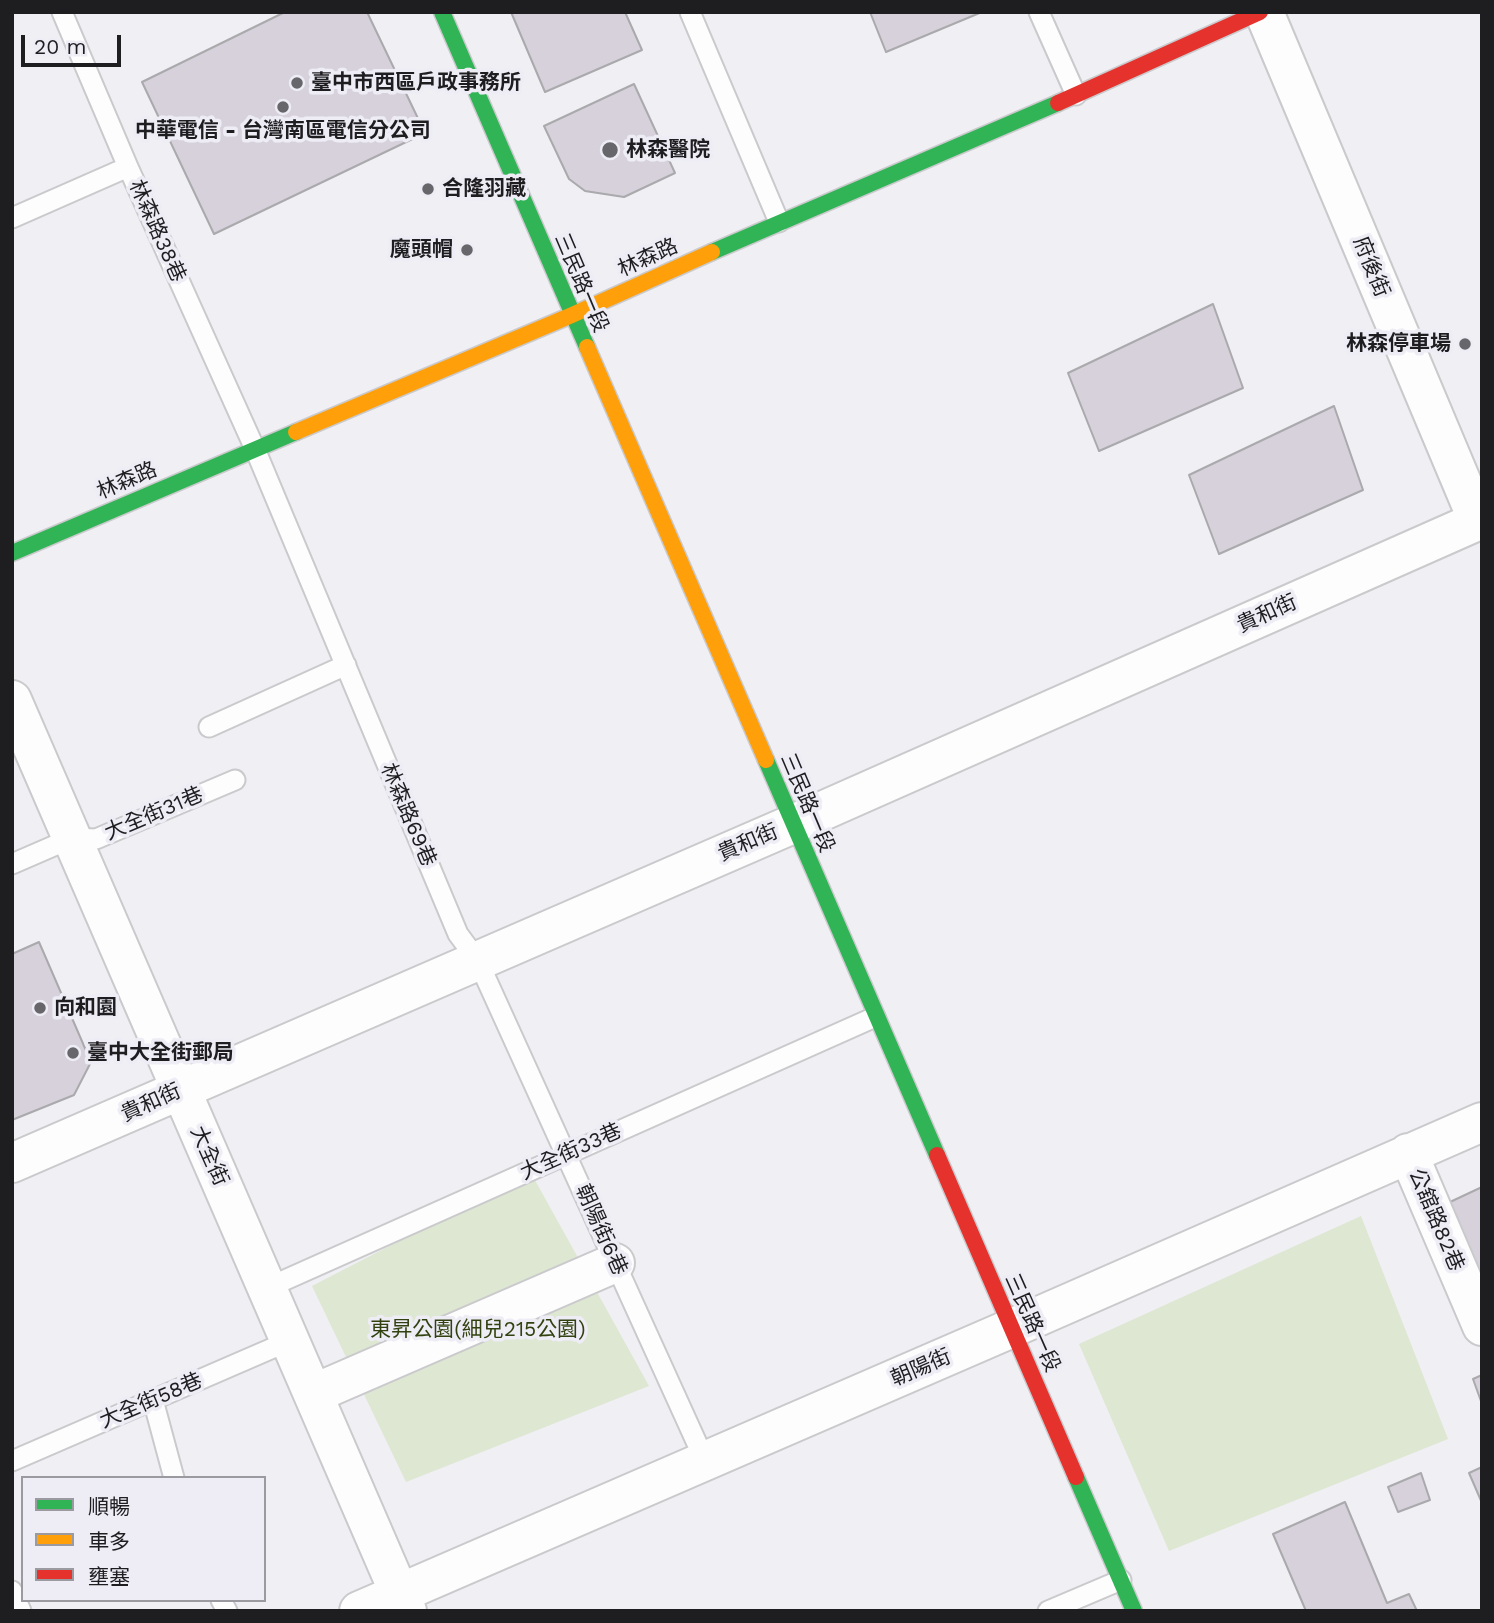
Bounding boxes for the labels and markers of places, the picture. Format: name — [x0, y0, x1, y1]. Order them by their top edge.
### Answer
place label: 臺中市西區戶政事務所 — [311, 70, 521, 96]
marker: 臺中市西區戶政事務所 — [289, 75, 305, 91]
marker: 中華電信 - 台灣南區電信分公司 — [275, 99, 291, 115]
place label: 中華電信 - 台灣南區電信分公司 — [135, 118, 431, 144]
place label: 林森醫院 — [626, 137, 710, 163]
marker: 林森醫院 — [600, 140, 620, 160]
place label: 合隆羽藏 — [442, 176, 526, 202]
marker: 合隆羽藏 — [420, 181, 436, 197]
place label: 魔頭帽 — [390, 237, 453, 263]
marker: 魔頭帽 — [459, 242, 475, 258]
place label: 林森停車場 — [1346, 331, 1451, 357]
marker: 林森停車場 — [1457, 336, 1473, 352]
place label: 向和園 — [54, 995, 117, 1021]
marker: 向和園 — [32, 1000, 48, 1016]
place label: 臺中大全街郵局 — [87, 1040, 234, 1066]
marker: 臺中大全街郵局 — [65, 1045, 81, 1061]

